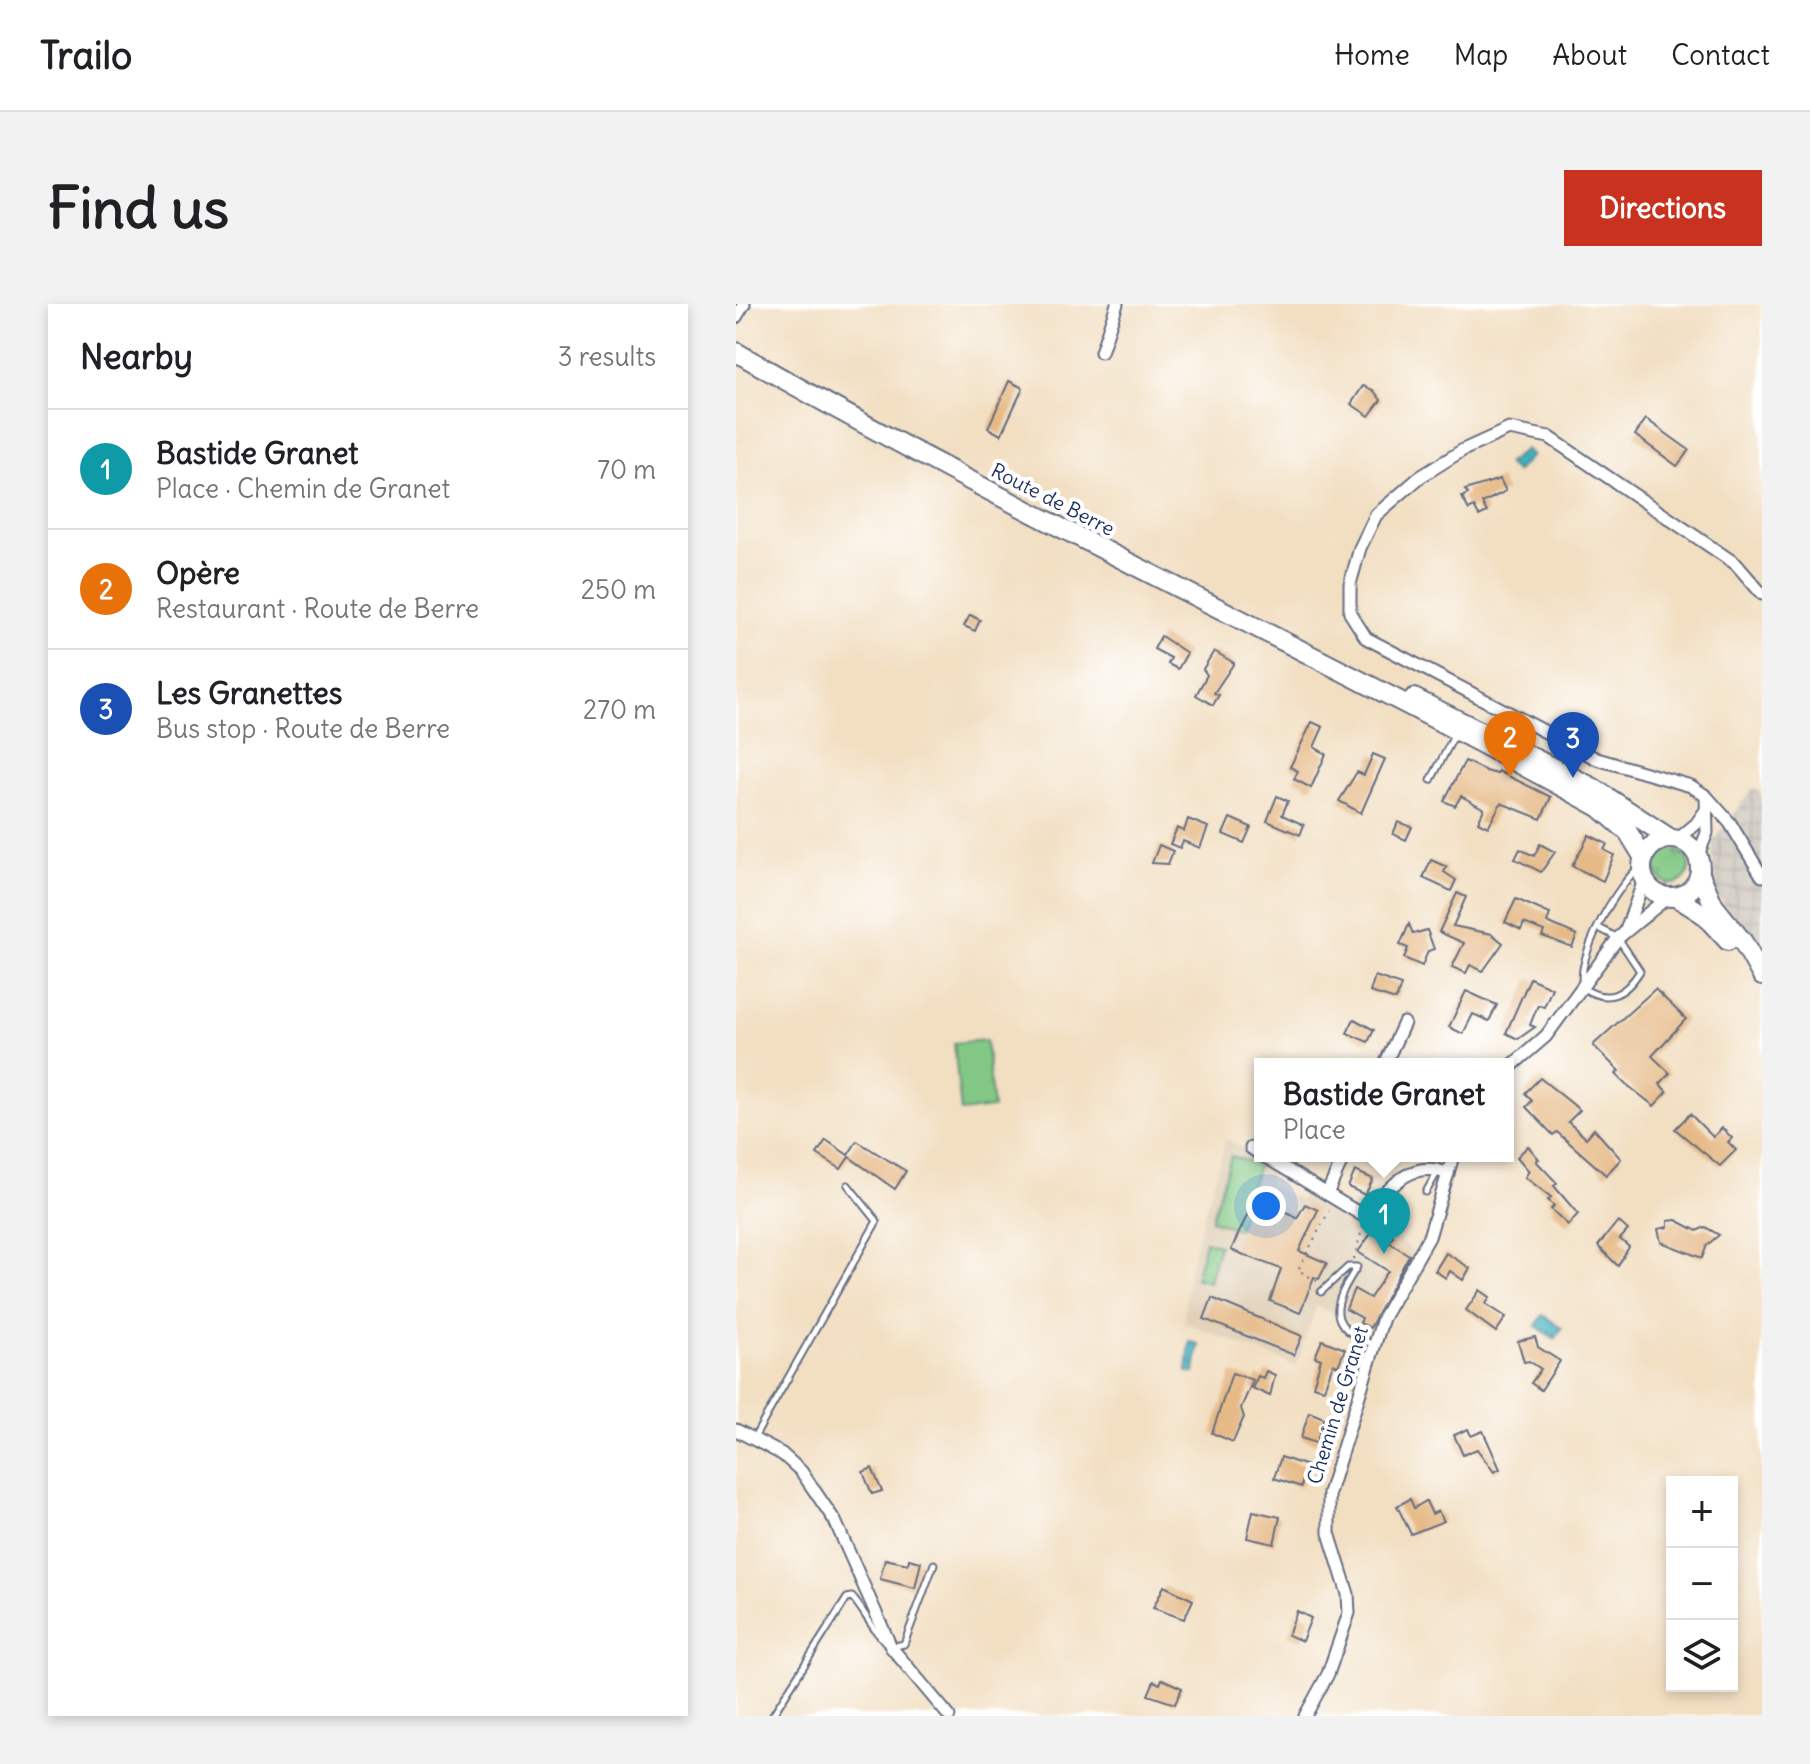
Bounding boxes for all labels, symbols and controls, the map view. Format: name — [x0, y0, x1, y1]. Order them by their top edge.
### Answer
text: Trailo — [40, 32, 132, 79]
text: Home — [1334, 37, 1410, 73]
text: Map — [1454, 37, 1508, 73]
text: About — [1552, 37, 1627, 73]
text: Contact — [1671, 37, 1770, 73]
button: Directions — [1564, 170, 1762, 246]
text: Find us — [48, 173, 229, 243]
text: Nearby — [80, 335, 193, 378]
text: 3 results — [558, 340, 656, 373]
text: Bastide Granet — [156, 434, 358, 472]
text: 1 — [101, 453, 111, 486]
text: 70 m — [597, 453, 656, 486]
street label: Route de Berre — [987, 457, 1119, 541]
text: Place · Chemin de Granet — [156, 472, 450, 505]
text: Opère — [156, 554, 240, 592]
text: 2 — [99, 573, 113, 606]
text: 250 m — [581, 573, 656, 606]
text: Restaurant · Route de Berre — [156, 592, 479, 625]
text: Les Granettes — [156, 674, 342, 712]
text: 3 — [99, 693, 113, 726]
text: 270 m — [583, 693, 656, 726]
pin: 2 — [1484, 711, 1536, 777]
text: Bus stop · Route de Berre — [156, 712, 450, 745]
pin: 3 — [1547, 712, 1599, 778]
popup — [1254, 1058, 1514, 1162]
text: Bastide Granet — [1283, 1075, 1485, 1113]
text: Place — [1283, 1113, 1346, 1146]
your location — [1246, 1186, 1286, 1226]
pin: 1 — [1358, 1188, 1410, 1254]
street label: Chemin de Granet — [1301, 1323, 1373, 1487]
map controls — [1666, 1476, 1738, 1692]
button: + — [1666, 1476, 1738, 1548]
button: − — [1666, 1548, 1738, 1620]
button: layers — [1666, 1620, 1738, 1692]

